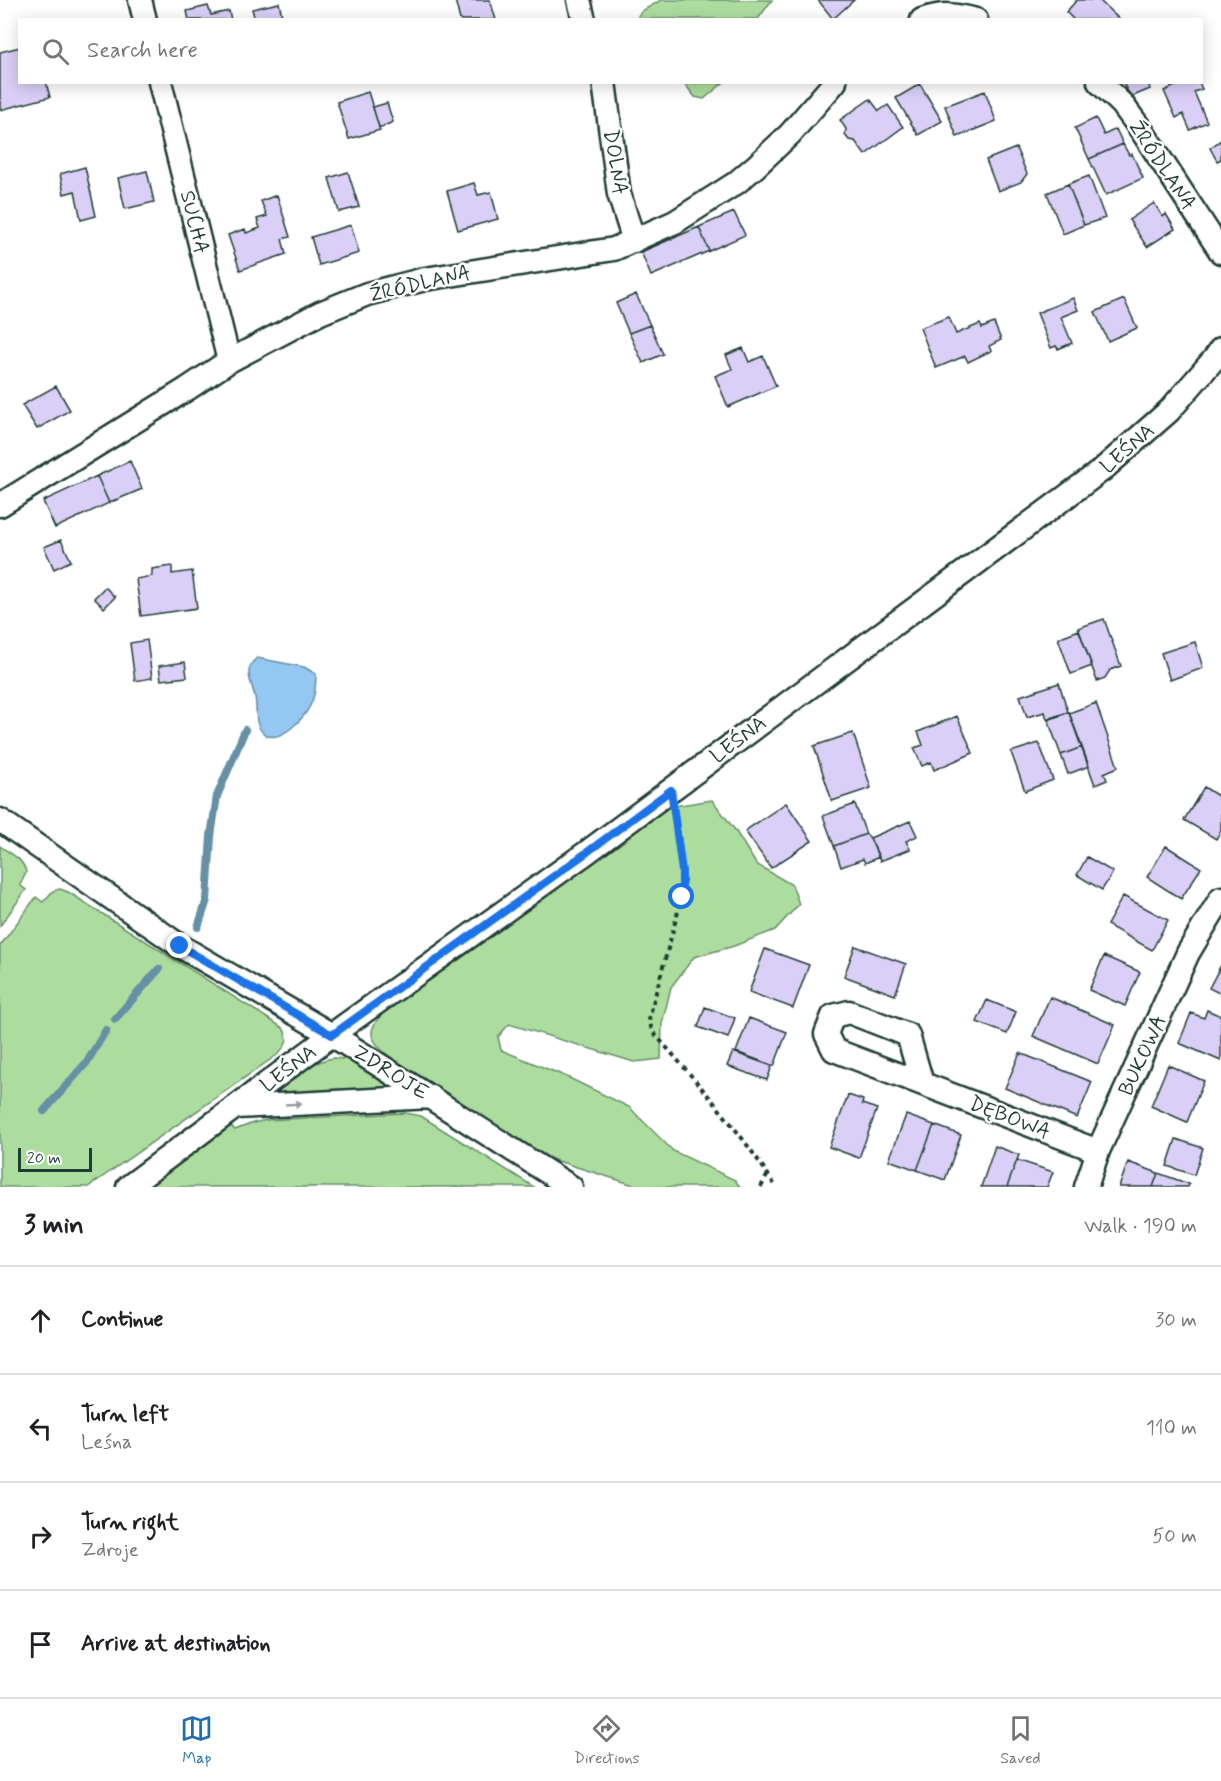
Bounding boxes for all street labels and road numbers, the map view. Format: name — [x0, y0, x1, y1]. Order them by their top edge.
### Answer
street label: ŹRÓDLANA — [1122, 115, 1203, 216]
street label: DOLNA — [596, 127, 634, 197]
street label: SUCHA — [173, 188, 215, 257]
street label: ŹRÓDLANA — [367, 259, 473, 309]
street label: LEŚNA — [1094, 417, 1161, 480]
street label: LEŚNA — [705, 709, 773, 770]
street label: BUKOWA — [1112, 1010, 1174, 1100]
street label: LEŚNA — [255, 1038, 323, 1099]
street label: ZDROJE — [347, 1038, 434, 1107]
street label: DĘBOWA — [965, 1090, 1054, 1146]

